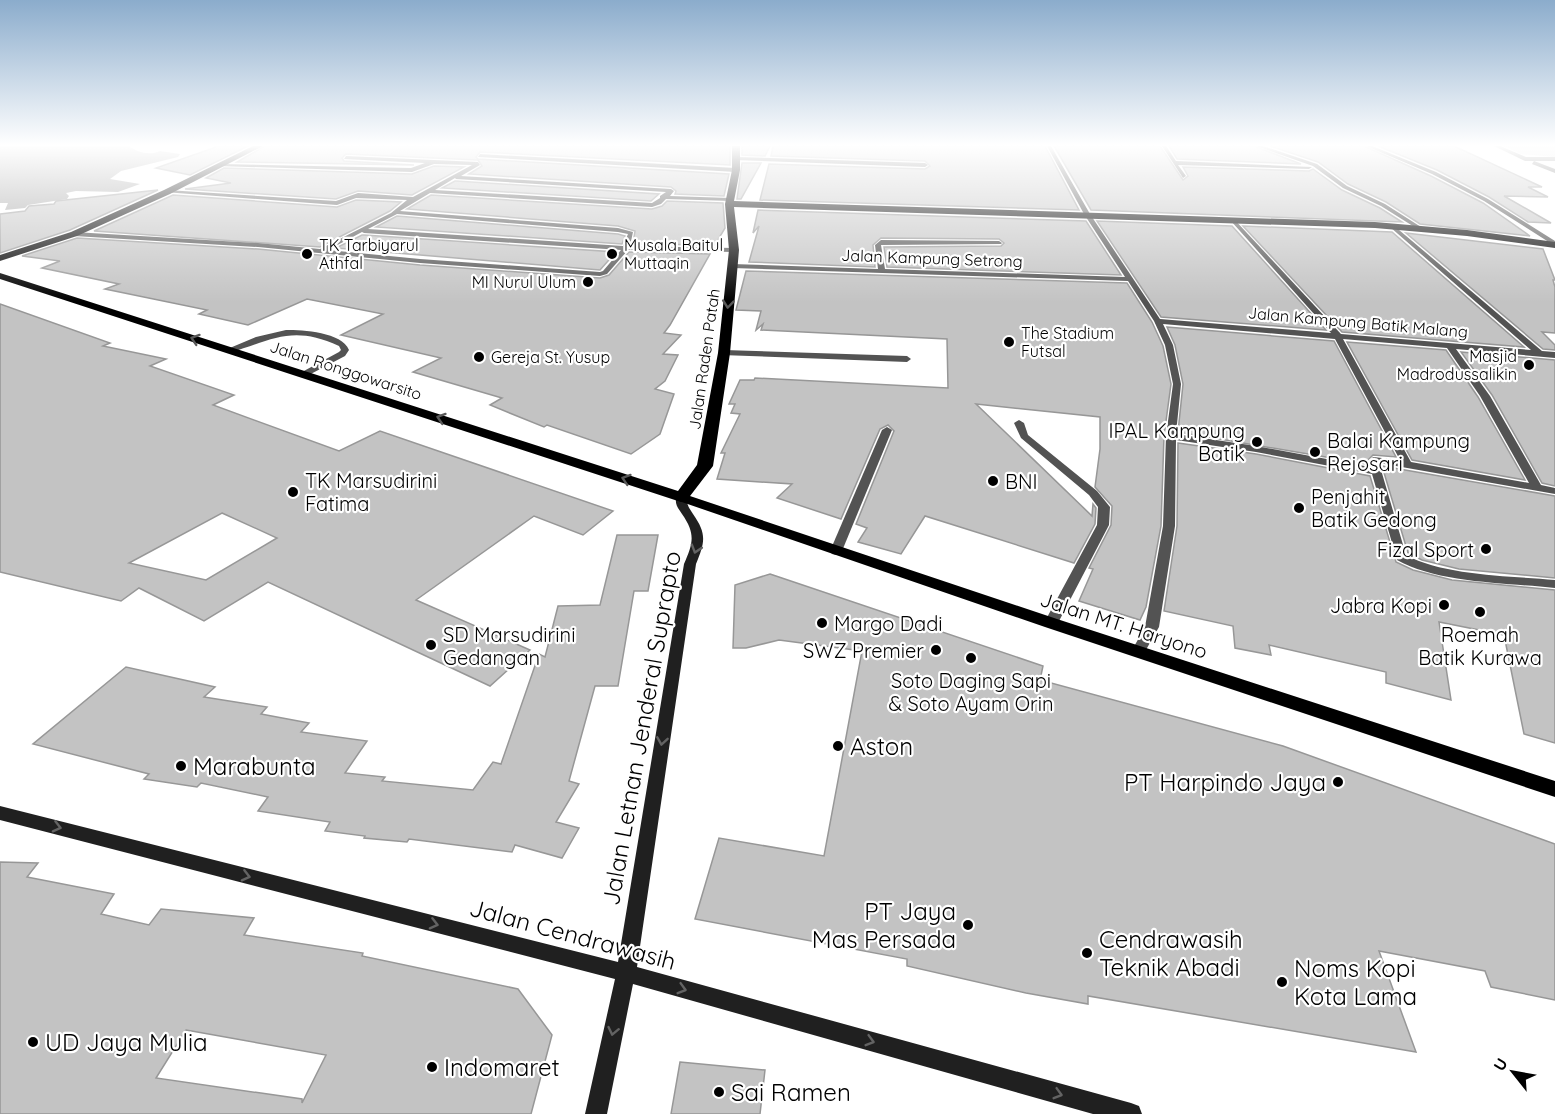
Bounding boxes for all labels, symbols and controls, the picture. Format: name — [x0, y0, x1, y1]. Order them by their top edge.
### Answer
place label: TK Tarbiyarul Athfal — [319, 235, 419, 273]
place label: Musala Baitul Muttaqin — [624, 235, 723, 273]
street label: Jalan Kampung Setrong — [841, 245, 1023, 271]
marker: TK Tarbiyarul Athfal — [300, 247, 314, 261]
marker: Musala Baitul Muttaqin — [605, 247, 619, 261]
place label: MI Nurul Ulum — [472, 272, 576, 292]
marker: MI Nurul Ulum — [581, 275, 595, 289]
street label: Jalan Raden Patah — [684, 287, 724, 431]
one-way arrow — [722, 300, 735, 309]
street label: Jalan Kampung Batik Malang — [1247, 302, 1469, 342]
place label: The Stadium Futsal — [1021, 323, 1114, 361]
one-way arrow — [190, 334, 201, 346]
marker: The Stadium Futsal — [1002, 335, 1016, 349]
street label: Jalan Ronggowarsito — [267, 336, 425, 404]
place label: Masjid Madrodussalikin — [1397, 346, 1517, 384]
place label: Gereja St. Yusup — [491, 347, 610, 367]
marker: Gereja St. Yusup — [472, 350, 486, 364]
marker: Masjid Madrodussalikin — [1522, 358, 1536, 372]
one-way arrow — [436, 413, 447, 426]
place label: IPAL Kampung Batik — [1108, 418, 1245, 466]
place label: Balai Kampung Rejosari — [1327, 428, 1470, 476]
marker: IPAL Kampung Batik — [1250, 435, 1264, 449]
marker: Balai Kampung Rejosari — [1308, 445, 1322, 459]
place label: TK Marsudirini Fatima — [305, 468, 437, 516]
place label: BNI — [1005, 469, 1038, 494]
one-way arrow — [621, 474, 632, 486]
marker: BNI — [986, 474, 1000, 488]
place label: Penjahit Batik Gedong — [1311, 484, 1437, 532]
marker: TK Marsudirini Fatima — [286, 485, 300, 499]
marker: Penjahit Batik Gedong — [1292, 501, 1306, 515]
place label: Fizal Sport — [1377, 537, 1474, 562]
marker: Fizal Sport — [1479, 542, 1493, 556]
one-way arrow — [691, 543, 703, 554]
street label: Jalan Letnan Jenderal Suprapto — [595, 549, 687, 907]
street label: Jalan MT. Haryono — [1037, 586, 1211, 664]
place label: Jabra Kopi — [1330, 593, 1432, 618]
marker: Jabra Kopi — [1437, 598, 1451, 612]
marker: Roemah Batik Kurawa — [1473, 605, 1487, 619]
place label: Margo Dadi — [834, 611, 943, 636]
marker: Margo Dadi — [815, 616, 829, 630]
place label: SD Marsudirini Gedangan — [443, 622, 575, 670]
place label: Roemah Batik Kurawa — [1418, 622, 1542, 670]
marker: SD Marsudirini Gedangan — [424, 638, 438, 652]
place label: SWZ Premier — [803, 638, 924, 663]
marker: SWZ Premier — [929, 643, 943, 657]
marker: Soto Daging Sapi & Soto Ayam Orin — [964, 651, 978, 665]
place label: Soto Daging Sapi & Soto Ayam Orin — [888, 668, 1054, 716]
place label: Aston — [850, 731, 913, 761]
one-way arrow — [657, 736, 669, 745]
marker: Aston — [831, 739, 845, 753]
place label: Marabunta — [193, 751, 316, 781]
marker: Marabunta — [174, 759, 188, 773]
place label: PT Harpindo Jaya — [1124, 767, 1326, 797]
marker: PT Harpindo Jaya — [1331, 775, 1345, 789]
one-way arrow — [51, 820, 61, 833]
one-way arrow — [240, 868, 250, 881]
street label: Jalan Cendrawasih — [466, 892, 680, 976]
place label: PT Jaya Mas Persada — [812, 896, 956, 954]
one-way arrow — [429, 917, 439, 930]
marker: PT Jaya Mas Persada — [961, 918, 975, 932]
place label: Cendrawasih Teknik Abadi — [1099, 924, 1243, 982]
marker: Cendrawasih Teknik Abadi — [1080, 946, 1094, 960]
place label: Noms Kopi Kota Lama — [1294, 953, 1417, 1011]
marker: Noms Kopi Kota Lama — [1275, 975, 1289, 989]
one-way arrow — [676, 982, 687, 994]
one-way arrow — [608, 1025, 621, 1035]
place label: UD Jaya Mulia — [45, 1027, 208, 1057]
one-way arrow — [865, 1034, 875, 1047]
marker: UD Jaya Mulia — [26, 1035, 40, 1049]
north arrow — [1483, 1042, 1543, 1102]
place label: Indomaret — [444, 1052, 560, 1082]
text: U — [1489, 1054, 1512, 1074]
marker: Indomaret — [425, 1060, 439, 1074]
place label: Sai Ramen — [731, 1077, 851, 1107]
marker: Sai Ramen — [712, 1085, 726, 1099]
one-way arrow — [1052, 1087, 1062, 1099]

